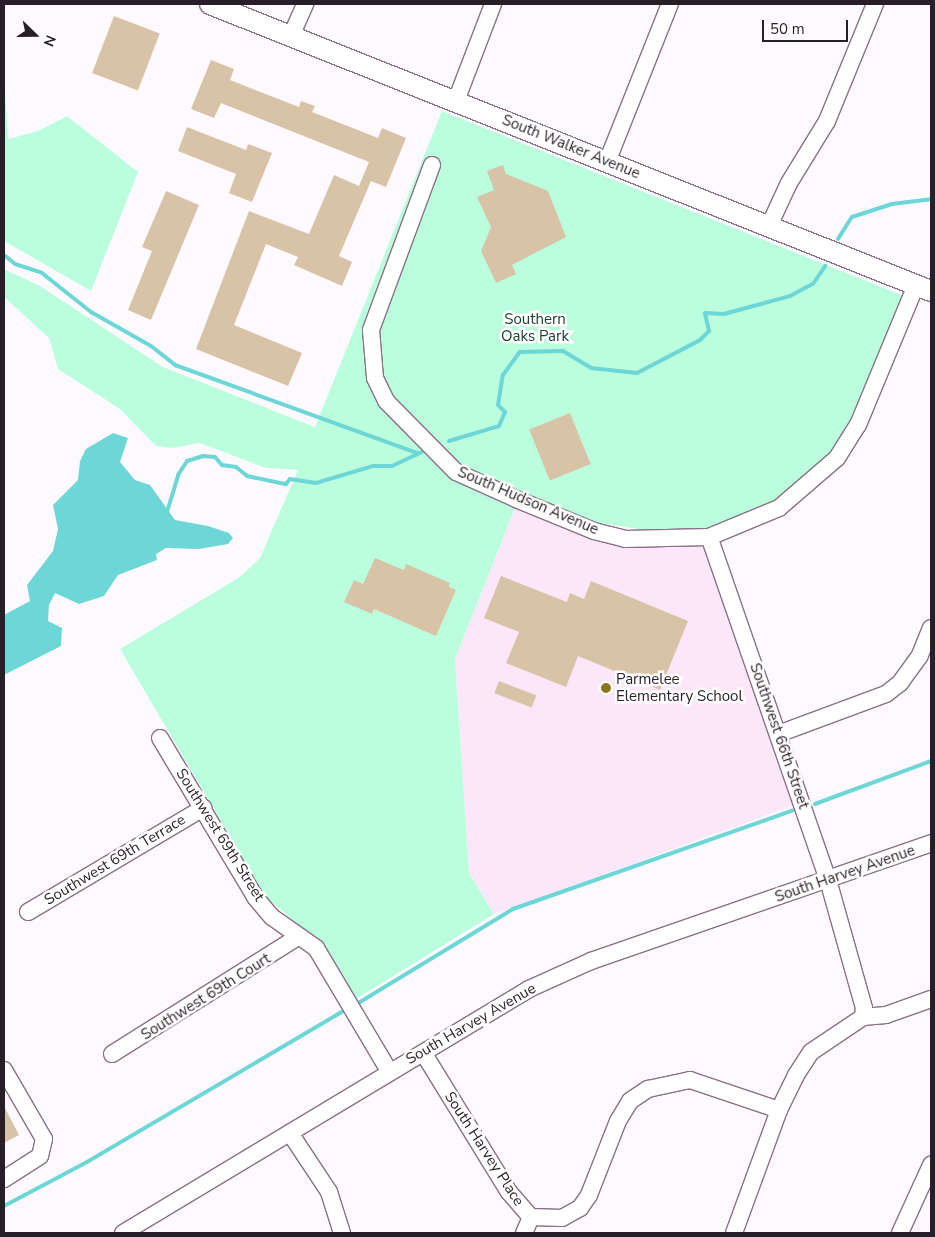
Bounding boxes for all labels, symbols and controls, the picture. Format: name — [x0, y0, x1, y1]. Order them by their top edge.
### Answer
north arrow — [10, 10, 60, 60]
scale bar — [765, 10, 851, 42]
text: 50 m — [770, 19, 805, 39]
text: N — [39, 32, 60, 49]
street label: South Walker Avenue — [499, 111, 643, 183]
park label: Southern Oaks Park — [501, 310, 569, 345]
street label: South Hudson Avenue — [455, 463, 601, 539]
street label: Southwest 66th Street — [746, 661, 812, 811]
place label: Parmelee Elementary School — [616, 670, 743, 705]
marker: Parmelee Elementary School — [600, 682, 612, 694]
street label: Southwest 69th Street — [172, 765, 268, 905]
street label: Southwest 69th Terrace — [41, 811, 189, 909]
street label: South Harvey Avenue — [773, 842, 917, 906]
street label: Southwest 69th Court — [138, 950, 274, 1044]
street label: South Harvey Avenue — [403, 979, 539, 1069]
street label: South Harvey Place — [440, 1089, 528, 1209]

